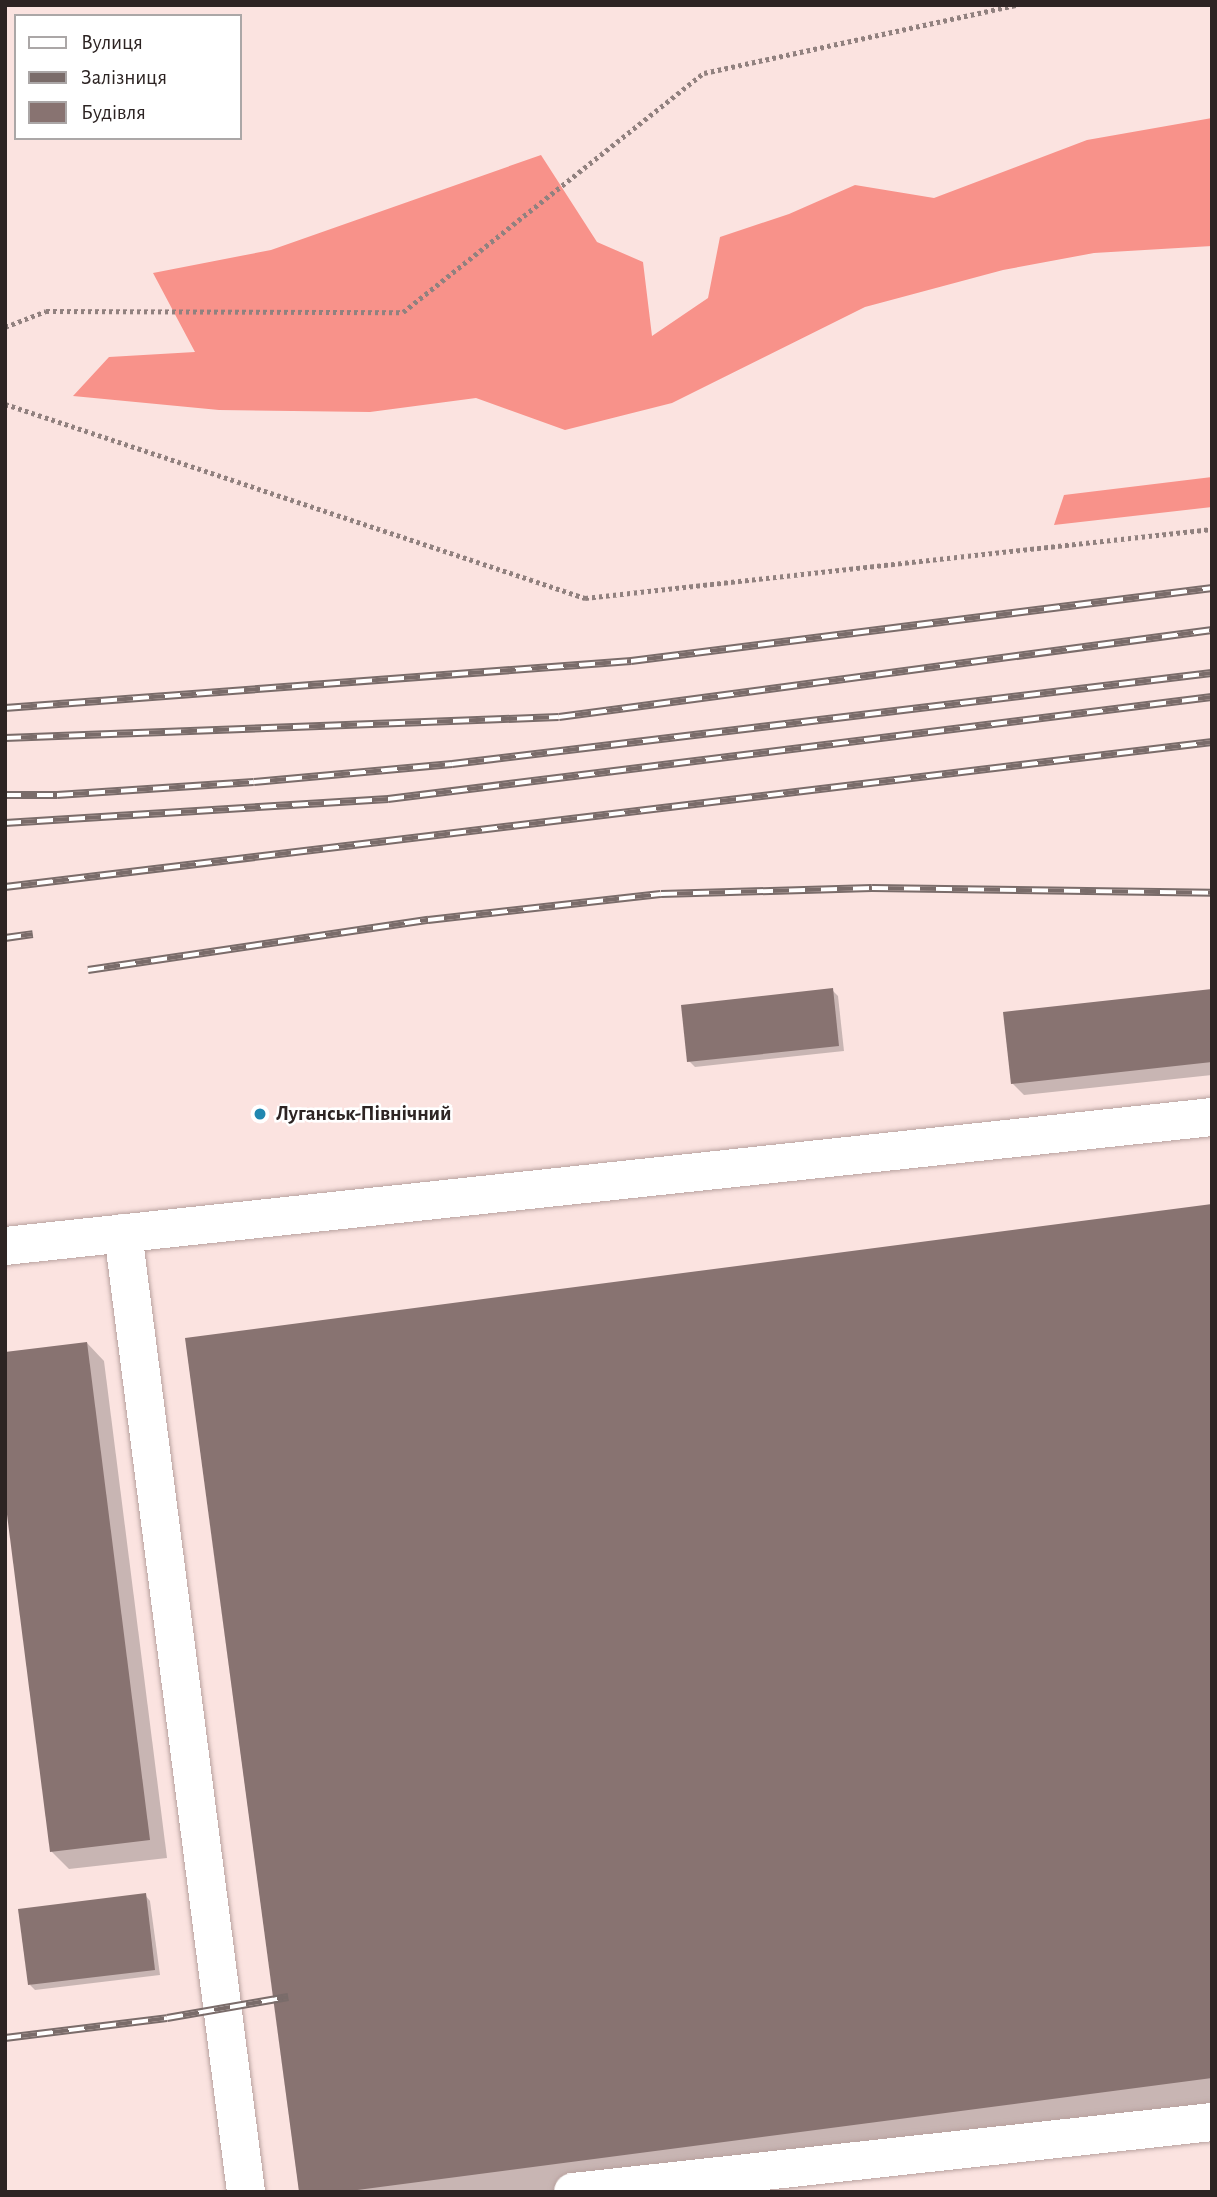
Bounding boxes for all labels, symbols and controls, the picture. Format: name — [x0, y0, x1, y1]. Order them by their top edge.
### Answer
legend — [14, 14, 242, 140]
text: Вулиця — [81, 32, 143, 53]
text: Залізниця — [81, 67, 167, 88]
text: Будівля — [81, 102, 146, 123]
place label: Луганськ-Північний — [276, 1101, 452, 1127]
marker: Луганськ-Північний — [250, 1104, 270, 1124]

